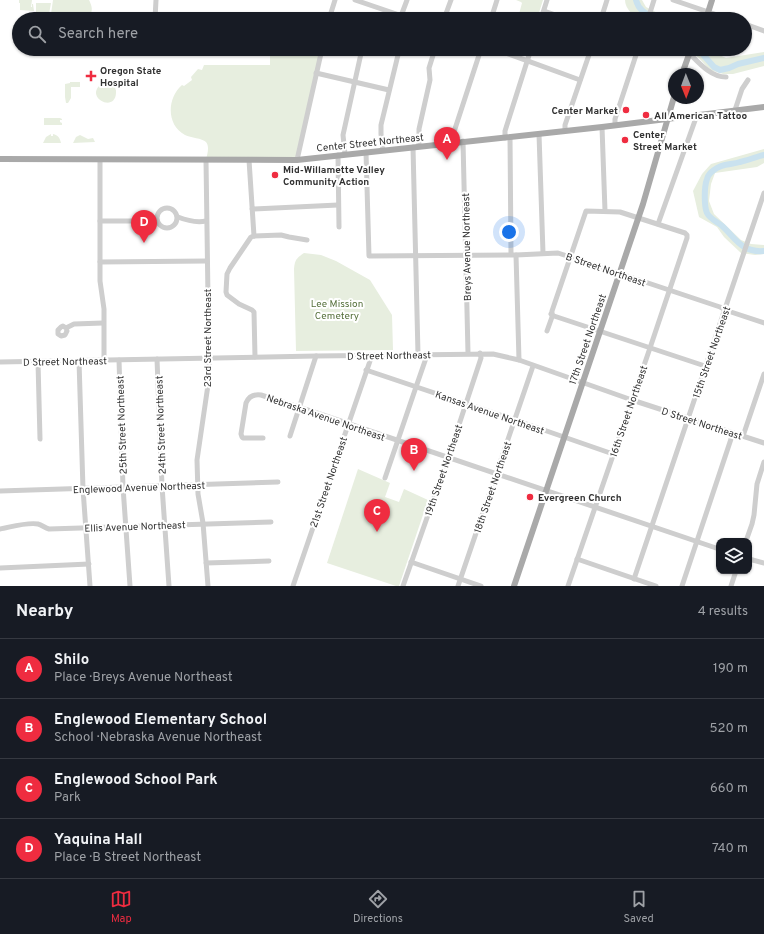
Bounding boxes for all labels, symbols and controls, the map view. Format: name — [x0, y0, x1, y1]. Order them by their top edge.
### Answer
search box — [12, 12, 752, 56]
icon: search — [26, 23, 48, 45]
text: Search here — [58, 25, 138, 44]
place label: Oregon State Hospital — [100, 65, 162, 90]
north arrow — [668, 68, 704, 104]
marker: Oregon State Hospital — [85, 70, 97, 82]
place label: Center Market — [551, 105, 618, 118]
marker: Center Market — [621, 105, 631, 115]
marker: All American Tattoo — [641, 110, 651, 120]
place label: All American Tattoo — [654, 110, 747, 123]
pin: A — [434, 127, 460, 160]
place label: Center Street Market — [633, 129, 697, 154]
street label: Center Street Northeast — [316, 131, 425, 156]
marker: Center Street Market — [620, 135, 630, 145]
place label: Mid-Willamette Valley Community Action — [283, 164, 385, 189]
marker: Mid-Willamette Valley Community Action — [270, 170, 280, 180]
street label: Breys Avenue Northeast — [460, 193, 475, 301]
pin: D — [131, 210, 157, 243]
your location — [499, 222, 519, 242]
street label: B Street Northeast — [564, 251, 647, 290]
street label: 23rd Street Northeast — [202, 288, 215, 387]
street label: 17th Street Northeast — [567, 292, 610, 387]
park label: Lee Mission Cemetery — [311, 298, 363, 323]
street label: 15th Street Northeast — [691, 305, 734, 400]
street label: D Street Northeast — [347, 349, 431, 364]
street label: D Street Northeast — [23, 355, 107, 370]
street label: 16th Street Northeast — [608, 364, 651, 459]
street label: 25th Street Northeast — [114, 375, 131, 475]
street label: 24th Street Northeast — [153, 375, 170, 474]
street label: Kansas Avenue Northeast — [433, 389, 546, 438]
street label: Nebraska Avenue Northeast — [264, 392, 387, 445]
street label: D Street Northeast — [660, 405, 744, 444]
street label: 19th Street Northeast — [423, 423, 466, 518]
street label: 21st Street Northeast — [308, 435, 351, 530]
pin: B — [401, 438, 427, 471]
street label: 18th Street Northeast — [472, 440, 515, 535]
street label: Englewood Avenue Northeast — [73, 480, 206, 497]
marker: Evergreen Church — [525, 492, 535, 502]
place label: Evergreen Church — [538, 492, 622, 505]
pin: C — [364, 499, 390, 532]
street label: Ellis Avenue Northeast — [84, 519, 186, 536]
map controls — [716, 538, 752, 574]
button: layers — [716, 538, 752, 574]
text: Nearby — [16, 601, 73, 623]
text: 4 results — [698, 604, 748, 620]
text: Shilo — [54, 651, 89, 670]
text: A — [24, 661, 34, 677]
text: 190 m — [713, 661, 748, 677]
text: Place · Breys Avenue Northeast — [54, 670, 233, 686]
text: Englewood Elementary School — [54, 711, 267, 730]
text: B — [25, 721, 33, 737]
text: 520 m — [710, 721, 748, 737]
text: School · Nebraska Avenue Northeast — [54, 730, 262, 746]
text: Englewood School Park — [54, 771, 218, 790]
text: C — [25, 781, 33, 797]
text: 660 m — [710, 781, 748, 797]
text: Park — [54, 790, 81, 806]
text: Yaquina Hall — [54, 831, 142, 850]
text: D — [24, 841, 34, 857]
text: 740 m — [712, 841, 748, 857]
text: Place · B Street Northeast — [54, 850, 201, 866]
tab: Map — [110, 888, 132, 926]
tab: Directions — [353, 888, 403, 926]
tab: Saved — [623, 888, 654, 926]

